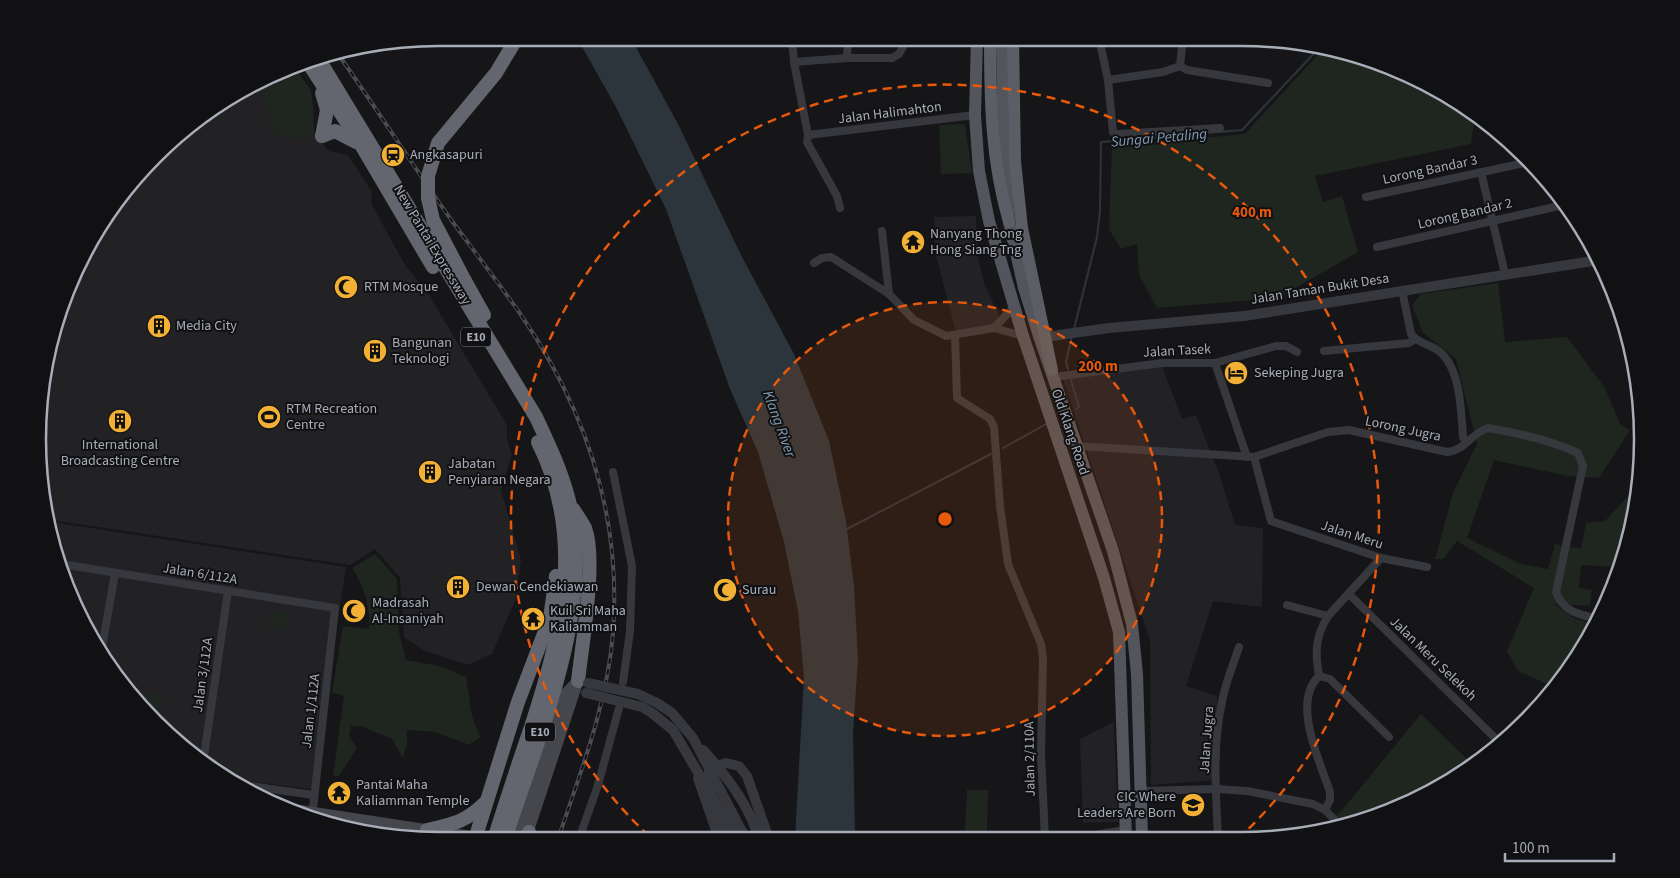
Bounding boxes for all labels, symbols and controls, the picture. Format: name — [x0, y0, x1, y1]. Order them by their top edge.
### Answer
street label: Jalan Halimahton — [837, 97, 943, 129]
water label: Sungai Petaling — [1110, 123, 1208, 153]
station icon: Angkasapuri — [380, 142, 406, 168]
place label: Angkasapuri — [410, 145, 483, 165]
street label: Lorong Bandar 3 — [1381, 150, 1479, 190]
street label: New Pantai Expressway — [388, 181, 476, 309]
street label: Lorong Bandar 2 — [1416, 193, 1514, 235]
text: 400 m — [1232, 202, 1272, 223]
place label: Nanyang Thong Hong Siang Tng — [930, 224, 1022, 260]
temple icon: Nanyang Thong Hong Siang Tng — [900, 229, 926, 255]
street label: Jalan Taman Bukit Desa — [1249, 268, 1391, 310]
mosque icon: RTM Mosque — [333, 274, 359, 300]
place label: RTM Mosque — [364, 277, 438, 297]
building icon: Media City — [146, 313, 172, 339]
place label: Media City — [176, 316, 237, 336]
road number: E10 — [461, 328, 491, 347]
place label: Bangunan Teknologi — [392, 333, 452, 369]
building icon: Bangunan Teknologi — [362, 338, 388, 364]
street label: Jalan Tasek — [1142, 339, 1212, 363]
text: 200 m — [1078, 356, 1118, 377]
hotel icon: Sekeping Jugra — [1223, 360, 1249, 386]
place label: Sekeping Jugra — [1254, 363, 1344, 383]
street label: Old Klang Road — [1046, 386, 1094, 478]
water label: Klang River — [757, 388, 801, 461]
place label: RTM Recreation Centre — [286, 399, 377, 435]
sports icon: RTM Recreation Centre — [256, 404, 282, 430]
building icon: International Broadcasting Centre — [107, 408, 133, 434]
street label: Lorong Jugra — [1363, 411, 1443, 447]
place label: International Broadcasting Centre — [61, 435, 179, 471]
place label: Jabatan Penyiaran Negara — [448, 454, 551, 490]
building icon: Jabatan Penyiaran Negara — [417, 459, 443, 485]
centre of rings — [936, 510, 954, 528]
street label: Jalan Meru — [1318, 516, 1386, 554]
street label: Jalan 6/112A — [161, 558, 239, 590]
building icon: Dewan Cendekiawan — [445, 574, 471, 600]
place label: Dewan Cendekiawan — [476, 577, 598, 597]
mosque icon: Surau — [712, 577, 738, 603]
place label: Surau — [742, 580, 776, 600]
place label: Madrasah Al-Insaniyah — [372, 593, 444, 629]
mosque icon: Madrasah Al-Insaniyah — [341, 598, 367, 624]
place label: Kuil Sri Maha Kaliamman — [550, 601, 626, 637]
temple icon: Kuil Sri Maha Kaliamman — [520, 606, 546, 632]
street label: Jalan Meru Selekoh — [1385, 612, 1481, 706]
street label: Jalan 3/112A — [188, 636, 218, 714]
street label: Jalan 1/112A — [296, 672, 326, 750]
street label: Jalan Jugra — [1195, 705, 1219, 775]
street label: Jalan 2/110A — [1019, 721, 1041, 797]
road number: E10 — [525, 722, 555, 742]
place label: Pantai Maha Kaliamman Temple — [356, 775, 469, 811]
temple icon: Pantai Maha Kaliamman Temple — [326, 780, 352, 806]
place label: CIC Where Leaders Are Born — [1077, 787, 1176, 823]
school or university icon: CIC Where Leaders Are Born — [1180, 792, 1206, 818]
scale bar — [1505, 830, 1614, 862]
text: 100 m — [1512, 838, 1550, 859]

